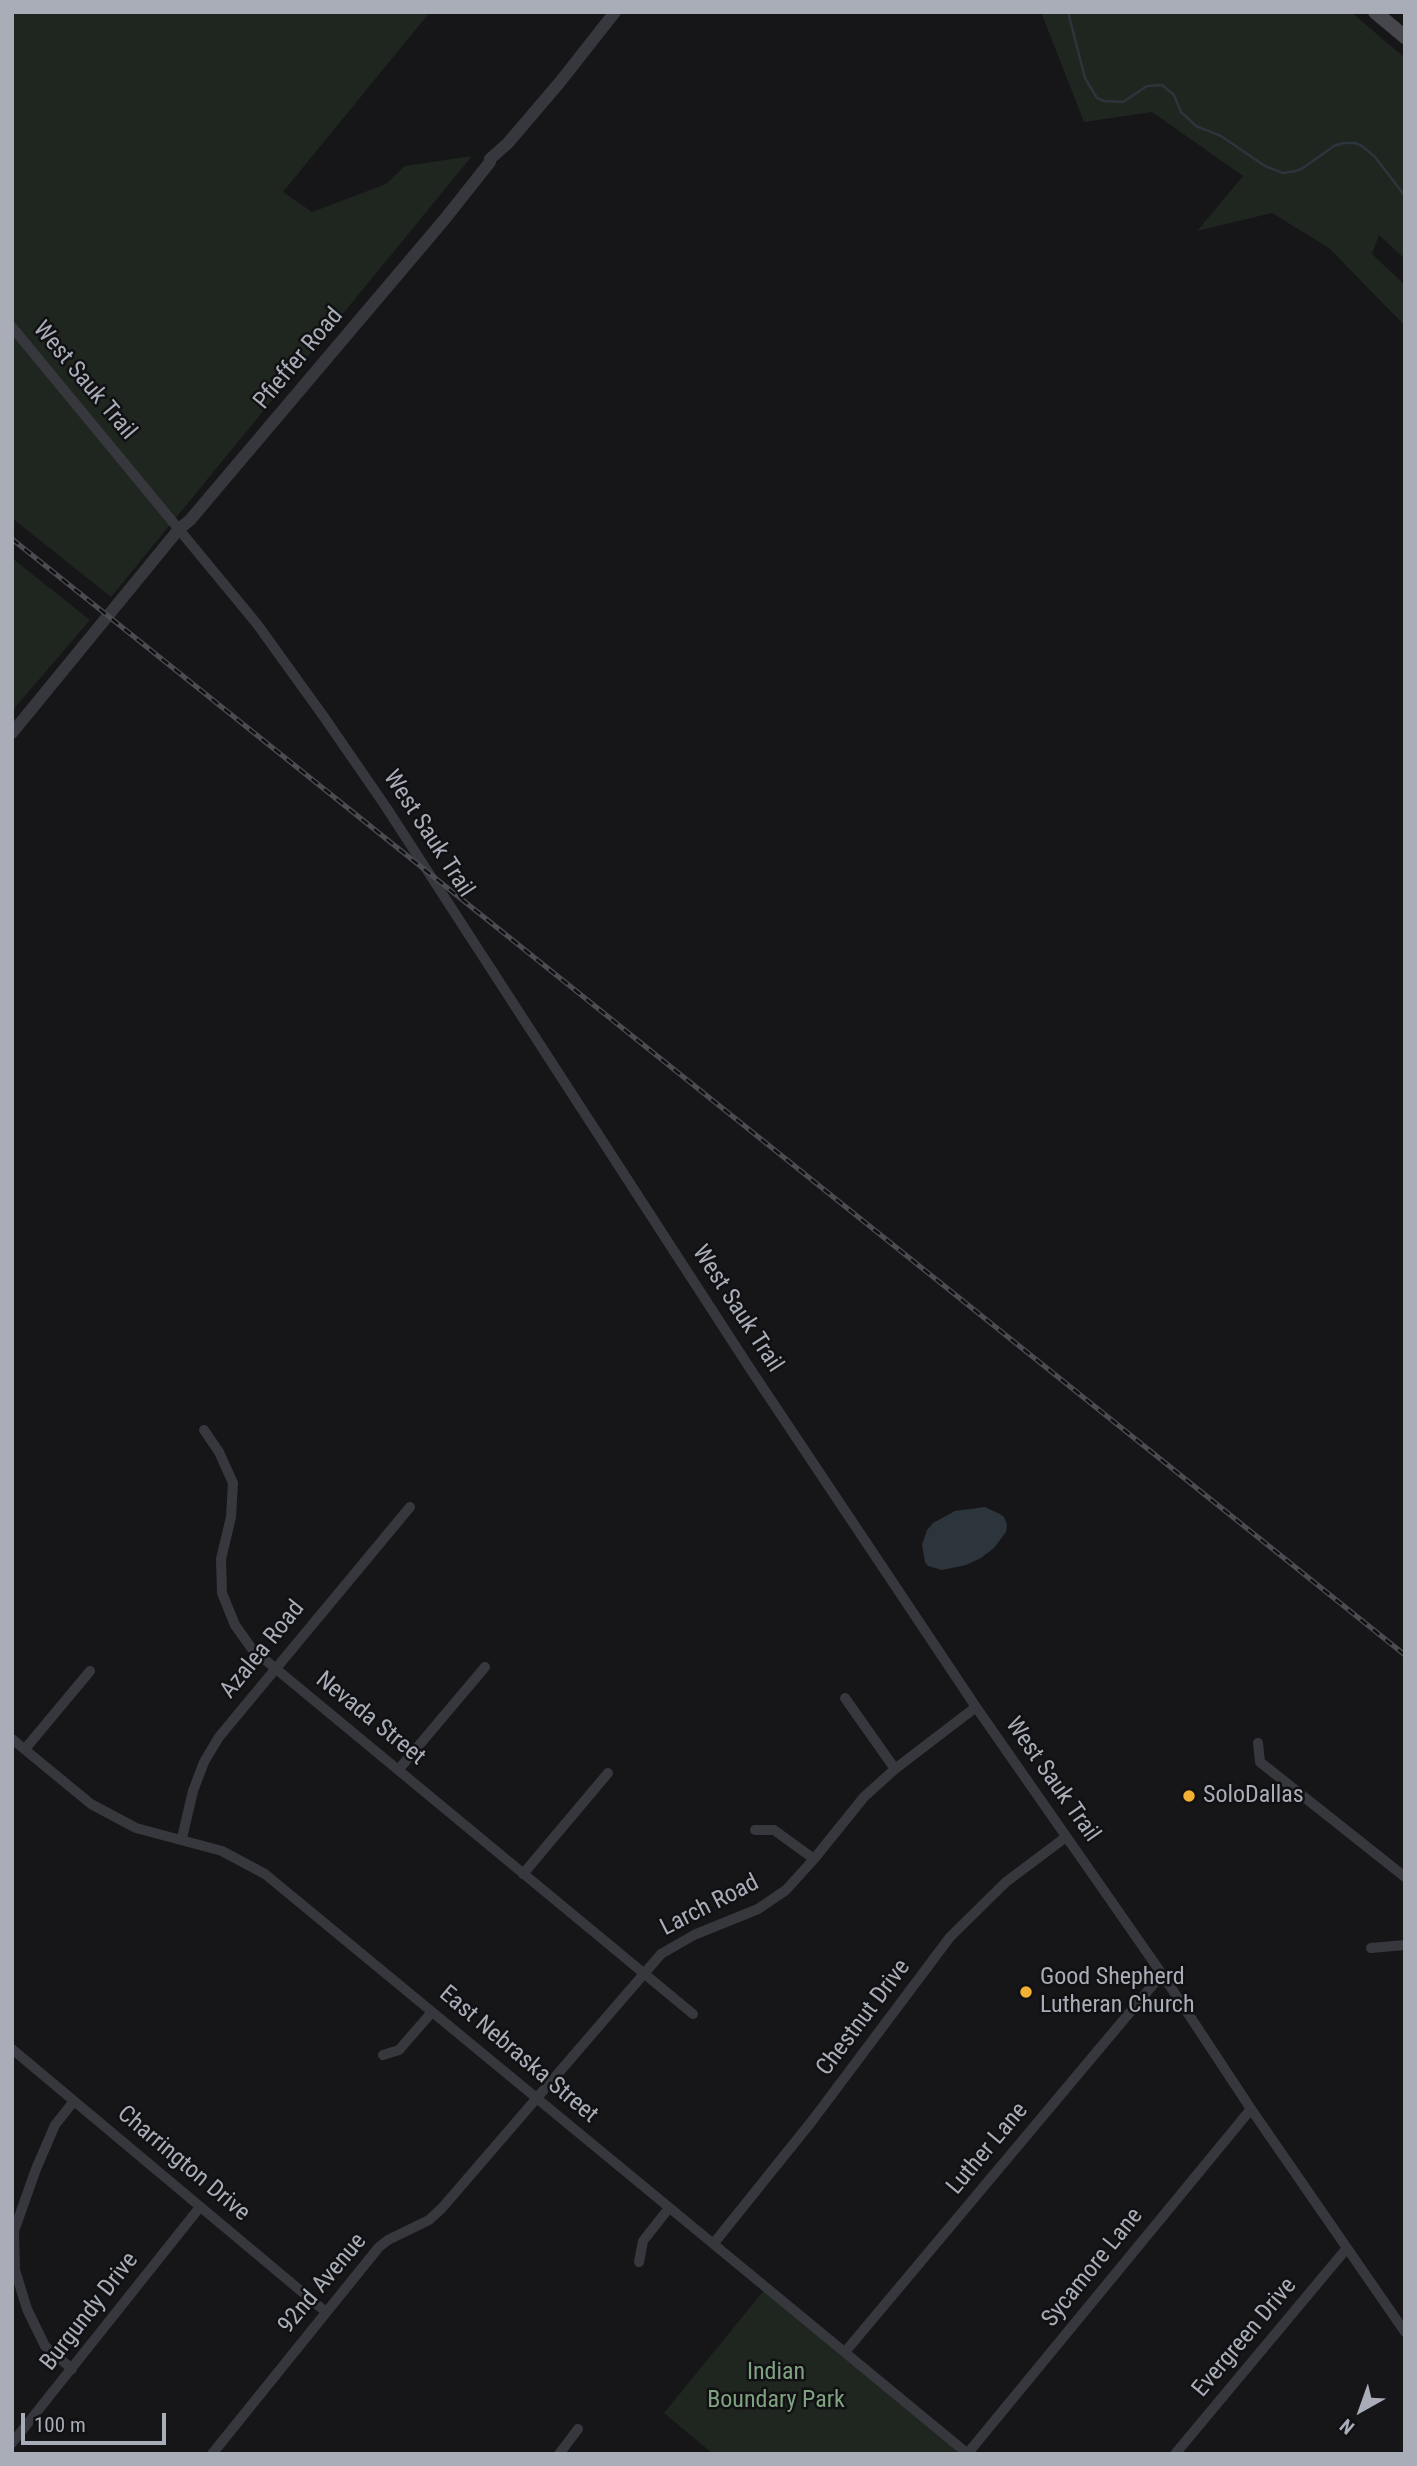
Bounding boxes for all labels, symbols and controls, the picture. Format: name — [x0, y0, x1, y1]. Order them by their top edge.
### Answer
street label: Pfieffer Road — [248, 302, 350, 416]
street label: West Sauk Trail — [26, 316, 142, 446]
street label: West Sauk Trail — [376, 765, 480, 903]
street label: West Sauk Trail — [685, 1240, 789, 1378]
street label: Azalea Road — [215, 1595, 311, 1705]
street label: Nevada Street — [309, 1666, 431, 1772]
street label: West Sauk Trail — [998, 1712, 1106, 1848]
place label: SoloDallas — [1203, 1782, 1304, 1810]
marker: SoloDallas — [1181, 1788, 1197, 1804]
street label: Larch Road — [656, 1869, 764, 1943]
street label: Chestnut Drive — [811, 1954, 917, 2082]
place label: Good Shepherd Lutheran Church — [1040, 1964, 1194, 2020]
street label: East Nebraska Street — [433, 1980, 603, 2130]
marker: Good Shepherd Lutheran Church — [1018, 1984, 1034, 2000]
street label: Luther Lane — [941, 2097, 1035, 2201]
street label: Charrington Drive — [111, 2100, 255, 2228]
street label: Sycamore Lane — [1036, 2203, 1150, 2333]
street label: 92nd Avenue — [273, 2228, 373, 2340]
street label: Burgundy Drive — [35, 2247, 145, 2377]
street label: Evergreen Drive — [1187, 2273, 1303, 2403]
park label: Indian Boundary Park — [707, 2359, 845, 2415]
north arrow — [1326, 2375, 1396, 2445]
scale bar — [24, 2400, 170, 2444]
text: 100 m — [34, 2413, 86, 2437]
text: N — [1335, 2414, 1359, 2439]

